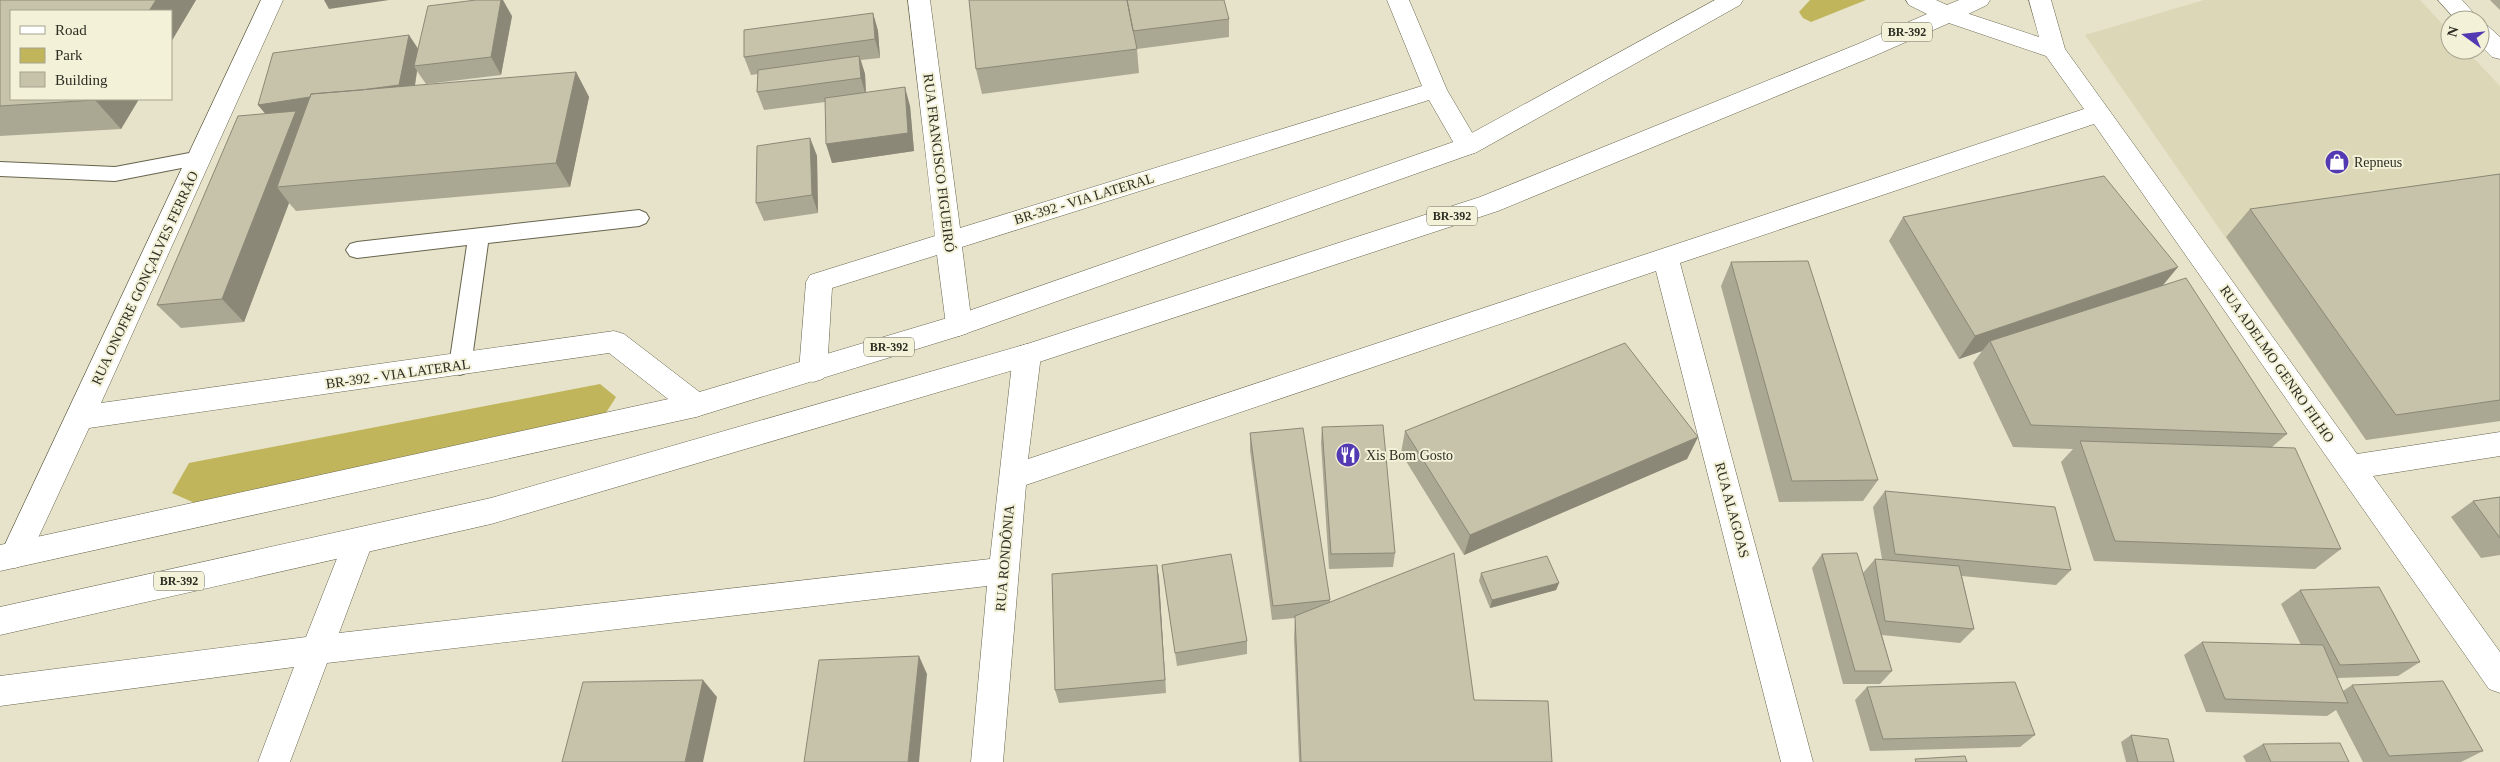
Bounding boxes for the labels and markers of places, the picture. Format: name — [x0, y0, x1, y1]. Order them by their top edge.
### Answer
shop icon: Repneus — [2324, 149, 2350, 175]
place label: Repneus — [2354, 155, 2402, 170]
restaurant icon: Xis Bom Gosto — [1335, 442, 1361, 468]
place label: Xis Bom Gosto — [1366, 448, 1453, 463]

